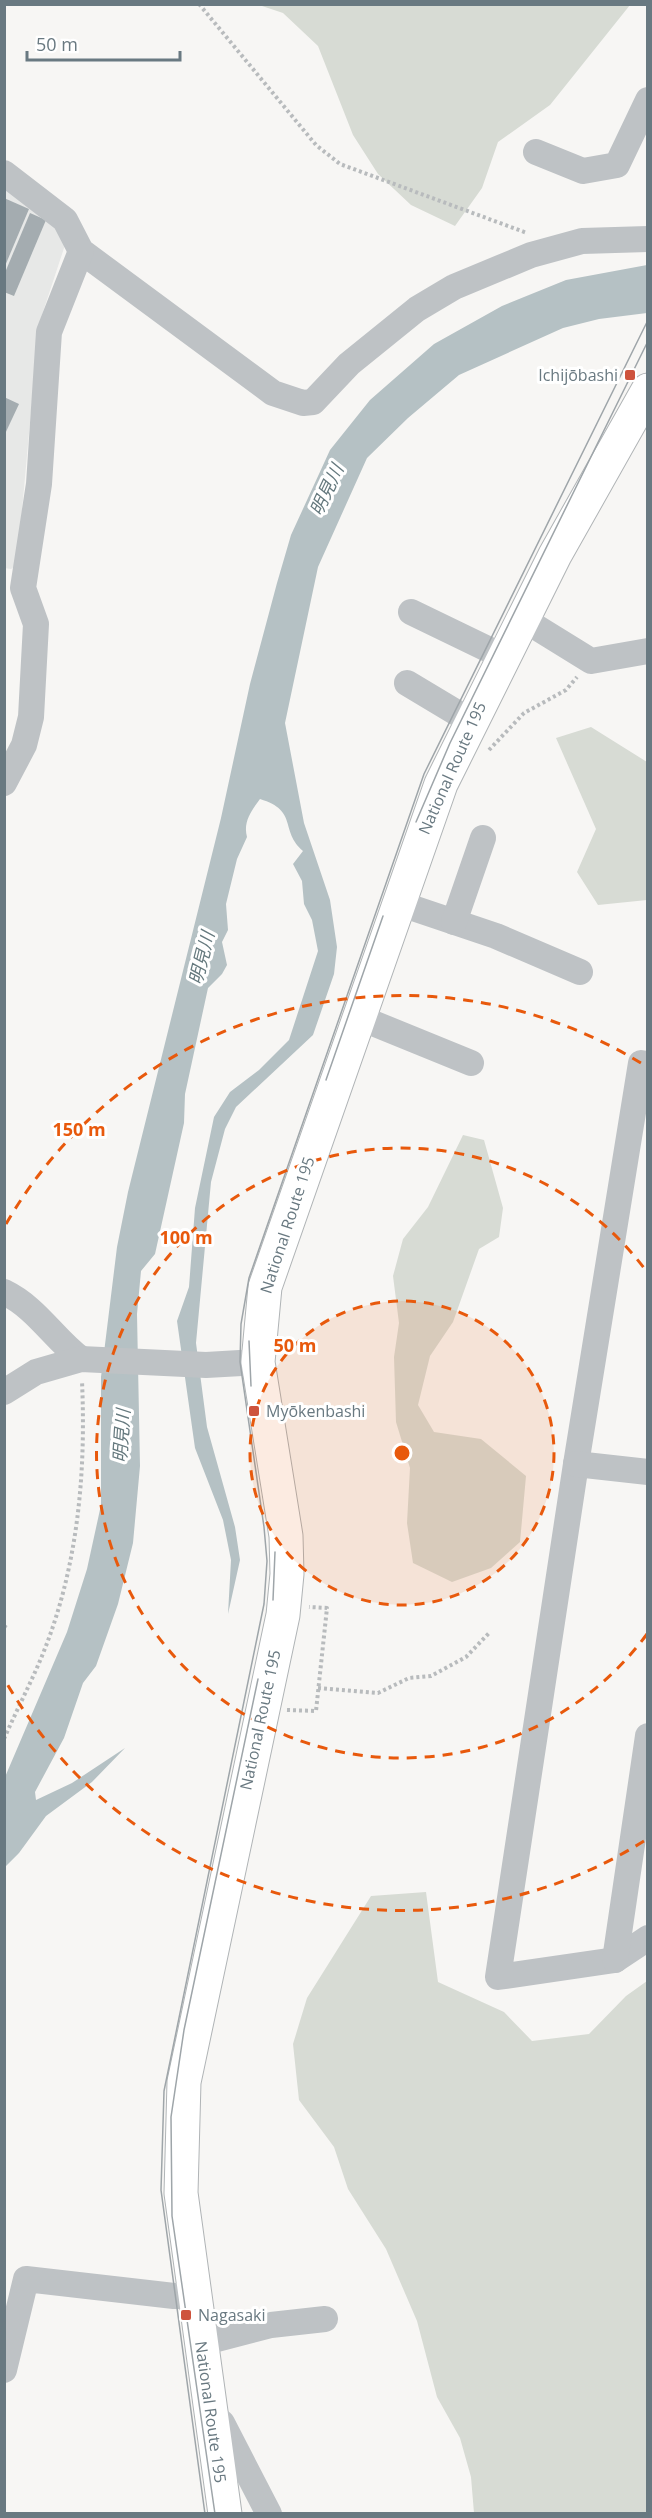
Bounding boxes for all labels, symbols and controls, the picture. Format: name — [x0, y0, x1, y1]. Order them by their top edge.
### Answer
scale bar — [27, 24, 180, 62]
text: 50 m — [36, 32, 78, 56]
place label: Ichijōbashi — [538, 364, 618, 386]
marker: Ichijōbashi — [623, 368, 637, 382]
water label: 明見川 — [304, 458, 349, 519]
street label: National Route 195 — [413, 698, 491, 838]
water label: 明見川 — [183, 927, 220, 987]
text: 150 m — [52, 1117, 106, 1141]
street label: National Route 195 — [254, 1154, 320, 1296]
text: 100 m — [159, 1225, 213, 1249]
text: 50 m — [274, 1333, 316, 1357]
place label: Myōkenbashi — [266, 1400, 365, 1422]
marker: Myōkenbashi — [247, 1404, 261, 1418]
water label: 明見川 — [107, 1406, 135, 1464]
centre of rings — [392, 1443, 412, 1463]
street label: National Route 195 — [234, 1648, 286, 1792]
place label: Nagasaki — [198, 2304, 265, 2326]
marker: Nagasaki — [179, 2308, 193, 2322]
street label: National Route 195 — [190, 2340, 232, 2484]

